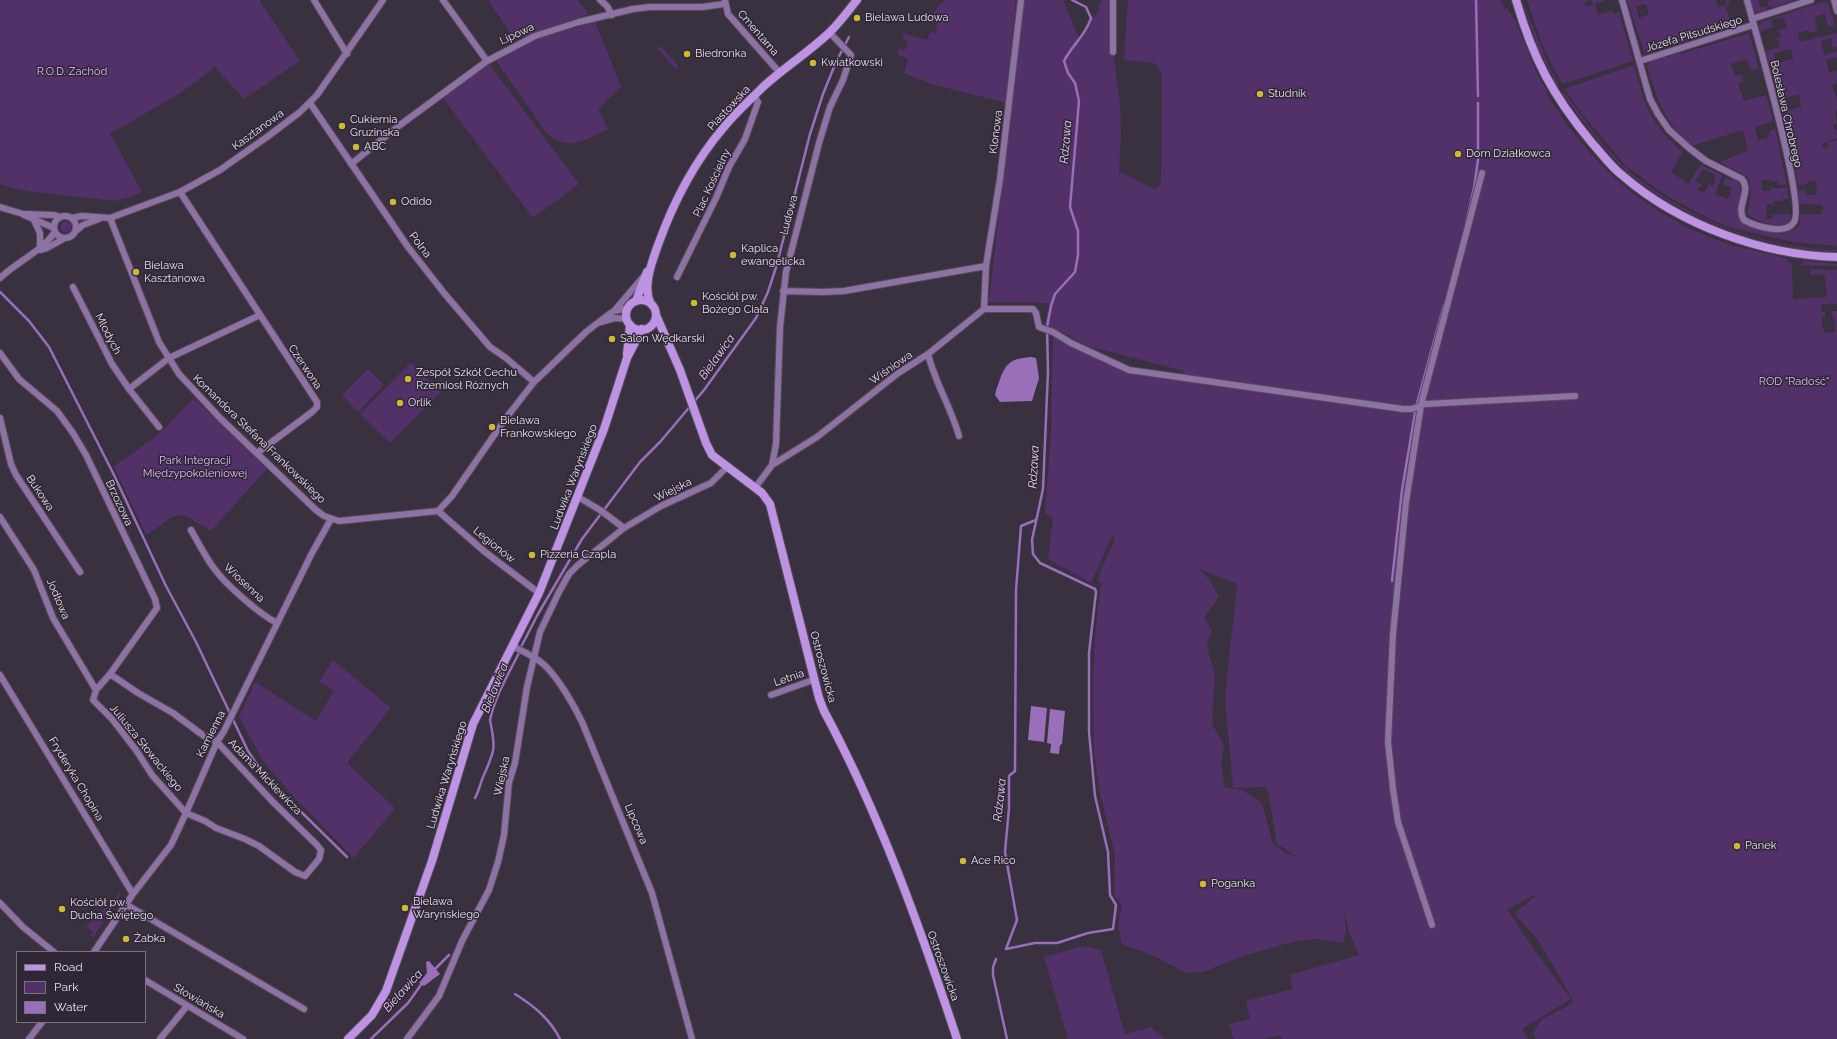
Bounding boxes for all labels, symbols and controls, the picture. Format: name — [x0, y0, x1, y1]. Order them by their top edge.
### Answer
street label: Cmentarna — [735, 7, 781, 59]
place label: Bielawa Ludowa — [865, 11, 948, 25]
marker: Bielawa Ludowa — [852, 13, 862, 23]
street label: Józefa Piłsudskiego — [1644, 13, 1744, 55]
street label: Lipowa — [498, 20, 536, 48]
place label: Biedronka — [695, 47, 746, 61]
marker: Biedronka — [682, 49, 692, 59]
place label: Kwiatkowski — [821, 56, 883, 70]
marker: Kwiatkowski — [808, 58, 818, 68]
street label: Bolesława Chrobrego — [1767, 59, 1805, 169]
park label: R.O.D. Zachód — [37, 65, 107, 79]
street label: Piastowska — [705, 83, 753, 133]
place label: Studnik — [1268, 87, 1306, 101]
marker: Studnik — [1255, 89, 1265, 99]
street label: Kasztanowa — [229, 107, 287, 153]
street label: Klonowa — [987, 109, 1005, 155]
place label: Cukiernia Gruzinska — [350, 113, 400, 139]
water label: Rdzawa — [1057, 120, 1075, 164]
marker: Cukiernia Gruzinska — [337, 121, 347, 131]
place label: ABC — [364, 140, 386, 154]
marker: ABC — [351, 142, 361, 152]
street label: Plac Kościelny — [691, 147, 733, 219]
place label: Dom Działkowca — [1466, 147, 1551, 161]
marker: Dom Działkowca — [1453, 149, 1463, 159]
street label: Ludowa — [777, 194, 801, 236]
place label: Odido — [401, 195, 432, 209]
marker: Odido — [388, 197, 398, 207]
street label: Polna — [406, 230, 434, 260]
place label: Kaplica ewangelicka — [741, 242, 805, 268]
marker: Kaplica ewangelicka — [728, 250, 738, 260]
place label: Bielawa Kasztanowa — [144, 259, 205, 285]
marker: Bielawa Kasztanowa — [131, 267, 141, 277]
place label: Kościół pw. Bożego Ciała — [702, 290, 769, 316]
marker: Kościół pw. Bożego Ciała — [689, 298, 699, 308]
street label: Młodych — [92, 311, 124, 357]
place label: Salon Wędkarski — [620, 332, 705, 346]
water label: Bielawica — [696, 332, 738, 382]
marker: Salon Wędkarski — [607, 334, 617, 344]
street label: Czerwona — [285, 342, 325, 392]
street label: Wiśniowa — [867, 348, 915, 388]
place label: Zespół Szkół Cechu Rzemiosł Różnych — [416, 366, 517, 392]
street label: Komandora Stefana Frankowskiego — [190, 372, 328, 506]
marker: Zespół Szkół Cechu Rzemiosł Różnych — [403, 374, 413, 384]
park label: ROD "Radość" — [1759, 375, 1829, 389]
place label: Orlik — [408, 396, 431, 410]
marker: Orlik — [395, 398, 405, 408]
place label: Bielawa Frankowskiego — [500, 414, 576, 440]
marker: Bielawa Frankowskiego — [487, 422, 497, 432]
street label: Ludwika Waryńskiego — [548, 422, 600, 532]
water label: Rdzawa — [1026, 445, 1042, 489]
park label: Park Integracji Międzypokoleniowej — [143, 454, 247, 480]
street label: Bukowa — [23, 473, 57, 513]
street label: Wiejska — [652, 475, 694, 505]
street label: Brzozowa — [103, 478, 135, 528]
street label: Legionów — [470, 524, 518, 566]
place label: Pizzeria Czapla — [540, 548, 616, 562]
marker: Pizzeria Czapla — [527, 550, 537, 560]
street label: Wiosenna — [221, 561, 267, 605]
street label: Jodłowa — [44, 577, 72, 621]
street label: Ostroszowicka — [807, 630, 839, 704]
water label: Bielawica — [479, 661, 511, 715]
street label: Letnia — [772, 667, 806, 689]
street label: Juliusza Słowackiego — [107, 702, 185, 794]
street label: Kamienna — [194, 708, 228, 760]
street label: Ludwika Waryńskiego — [424, 719, 470, 831]
street label: Fryderyka Chopina — [46, 735, 106, 823]
street label: Adama Mickiewicza — [225, 736, 305, 818]
street label: Wiejska — [491, 755, 513, 797]
water label: Rdzawa — [991, 778, 1009, 822]
street label: Lipcowa — [622, 802, 650, 846]
place label: Panek — [1745, 839, 1776, 853]
marker: Panek — [1732, 841, 1742, 851]
place label: Ace Rico — [971, 854, 1016, 868]
marker: Ace Rico — [958, 856, 968, 866]
place label: Poganka — [1211, 877, 1255, 891]
marker: Poganka — [1198, 879, 1208, 889]
place label: Bielawa Waryńskiego — [413, 895, 479, 921]
place label: Kościół pw. Ducha Świętego — [70, 896, 153, 922]
marker: Bielawa Waryńskiego — [400, 903, 410, 913]
marker: Kościół pw. Ducha Świętego — [57, 904, 67, 914]
street label: Ostroszowicka — [924, 929, 962, 1003]
place label: Żabka — [134, 932, 166, 946]
marker: Żabka — [121, 934, 131, 944]
legend — [16, 951, 146, 1023]
text: Road — [54, 960, 83, 974]
water label: Bielawica — [380, 967, 426, 1015]
text: Park — [54, 980, 79, 994]
street label: Słowiańska — [171, 981, 227, 1021]
text: Water — [54, 1000, 88, 1014]

